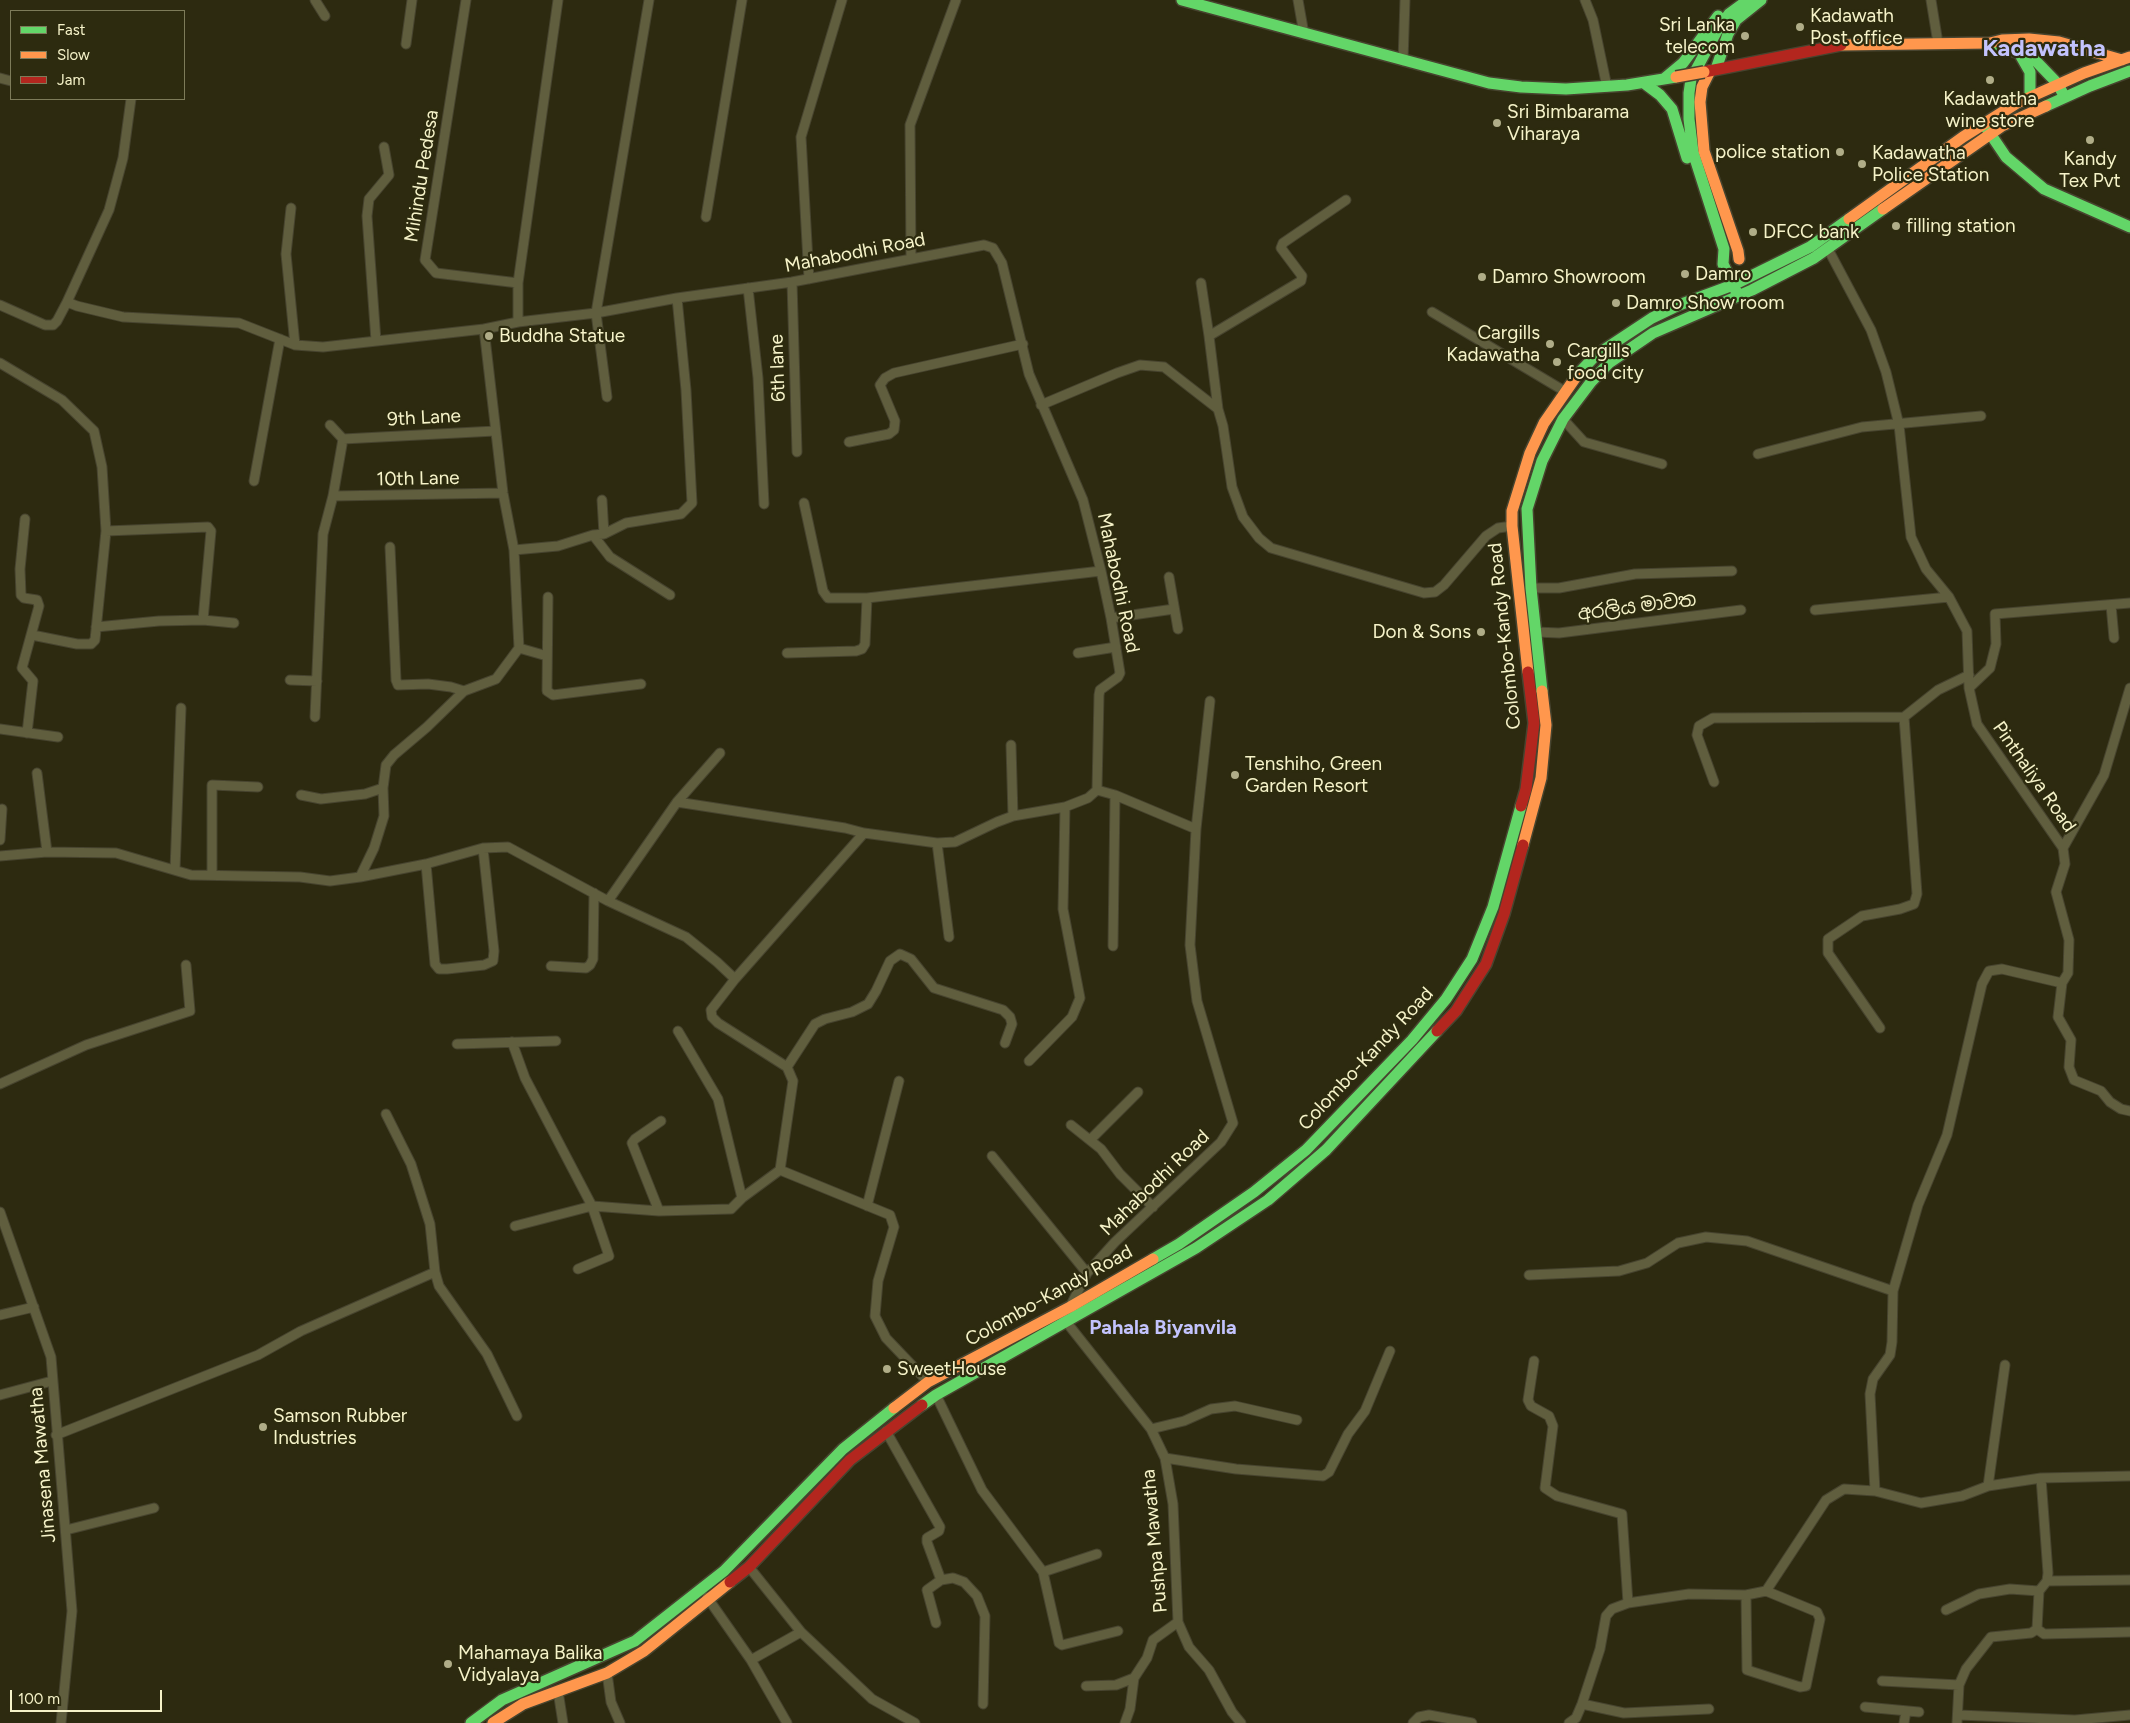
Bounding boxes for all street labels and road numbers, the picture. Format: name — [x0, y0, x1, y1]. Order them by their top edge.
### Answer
street label: Mihindu Pedesa — [400, 108, 444, 244]
street label: Mahabodhi Road — [783, 228, 927, 278]
street label: 6th lane — [765, 334, 791, 402]
street label: 9th Lane — [387, 405, 461, 431]
street label: 10th Lane — [376, 467, 460, 491]
street label: Mahabodhi Road — [1092, 511, 1144, 655]
street label: Colombo-Kandy Road — [1484, 542, 1526, 730]
street label: අරලිය මාවත — [1576, 588, 1698, 626]
street label: Pinthaliya Road — [1987, 717, 2081, 837]
street label: Colombo-Kandy Road — [1294, 983, 1438, 1135]
street label: Mahabodhi Road — [1096, 1125, 1214, 1241]
street label: Colombo-Kandy Road — [962, 1241, 1136, 1351]
street label: Jinasena Mawatha — [25, 1386, 61, 1544]
street label: Pushpa Mawatha — [1137, 1468, 1173, 1614]

